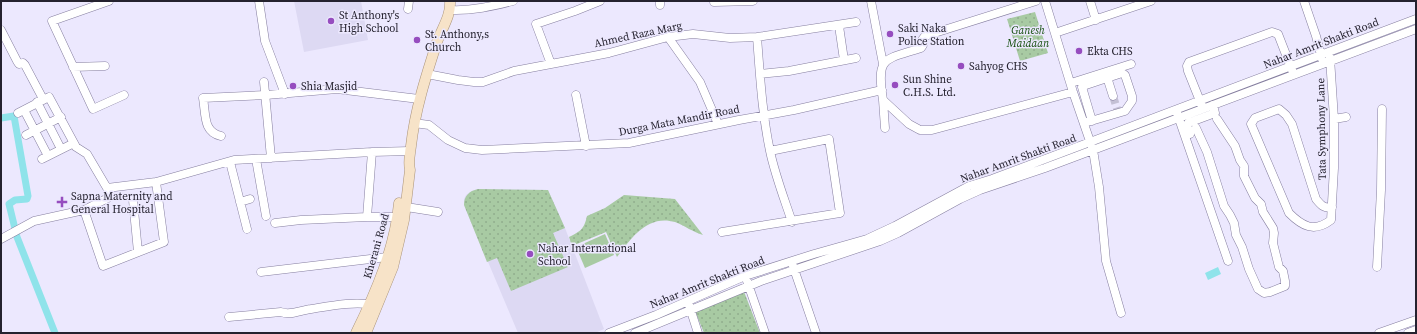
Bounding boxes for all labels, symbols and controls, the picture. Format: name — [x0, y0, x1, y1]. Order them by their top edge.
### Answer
place label: St Anthony's High School — [339, 8, 399, 36]
street label: Nahar Amrit Shakti Road — [1261, 14, 1382, 72]
marker: St Anthony's High School — [326, 16, 336, 26]
street label: Ahmed Raza Marg — [593, 18, 684, 51]
place label: Saki Naka Police Station — [898, 21, 965, 49]
park label: Ganesh Maidaan — [1006, 23, 1050, 51]
place label: St. Anthony,s Church — [425, 27, 489, 55]
marker: Saki Naka Police Station — [885, 29, 895, 39]
marker: St. Anthony,s Church — [412, 35, 422, 45]
place label: Ekta CHS — [1087, 44, 1133, 59]
marker: Ekta CHS — [1074, 46, 1084, 56]
place label: Sahyog CHS — [969, 59, 1028, 74]
marker: Sahyog CHS — [956, 61, 966, 71]
place label: Sun Shine C.H.S. Ltd. — [903, 72, 956, 100]
street label: Tata Symphony Lane — [1313, 77, 1330, 180]
place label: Shia Masjid — [301, 79, 358, 94]
marker: Sun Shine C.H.S. Ltd. — [890, 80, 900, 90]
marker: Shia Masjid — [288, 81, 298, 91]
street label: Durga Mata Mandir Road — [617, 101, 742, 140]
street label: Nahar Amrit Shakti Road — [958, 130, 1079, 186]
place label: Sapna Maternity and General Hospital — [71, 189, 173, 217]
marker: Sapna Maternity and General Hospital — [56, 196, 68, 208]
street label: Kherani Road — [360, 211, 393, 280]
place label: Nahar International School — [538, 241, 636, 269]
marker: Nahar International School — [525, 249, 535, 259]
street label: Nahar Amrit Shakti Road — [648, 252, 767, 312]

